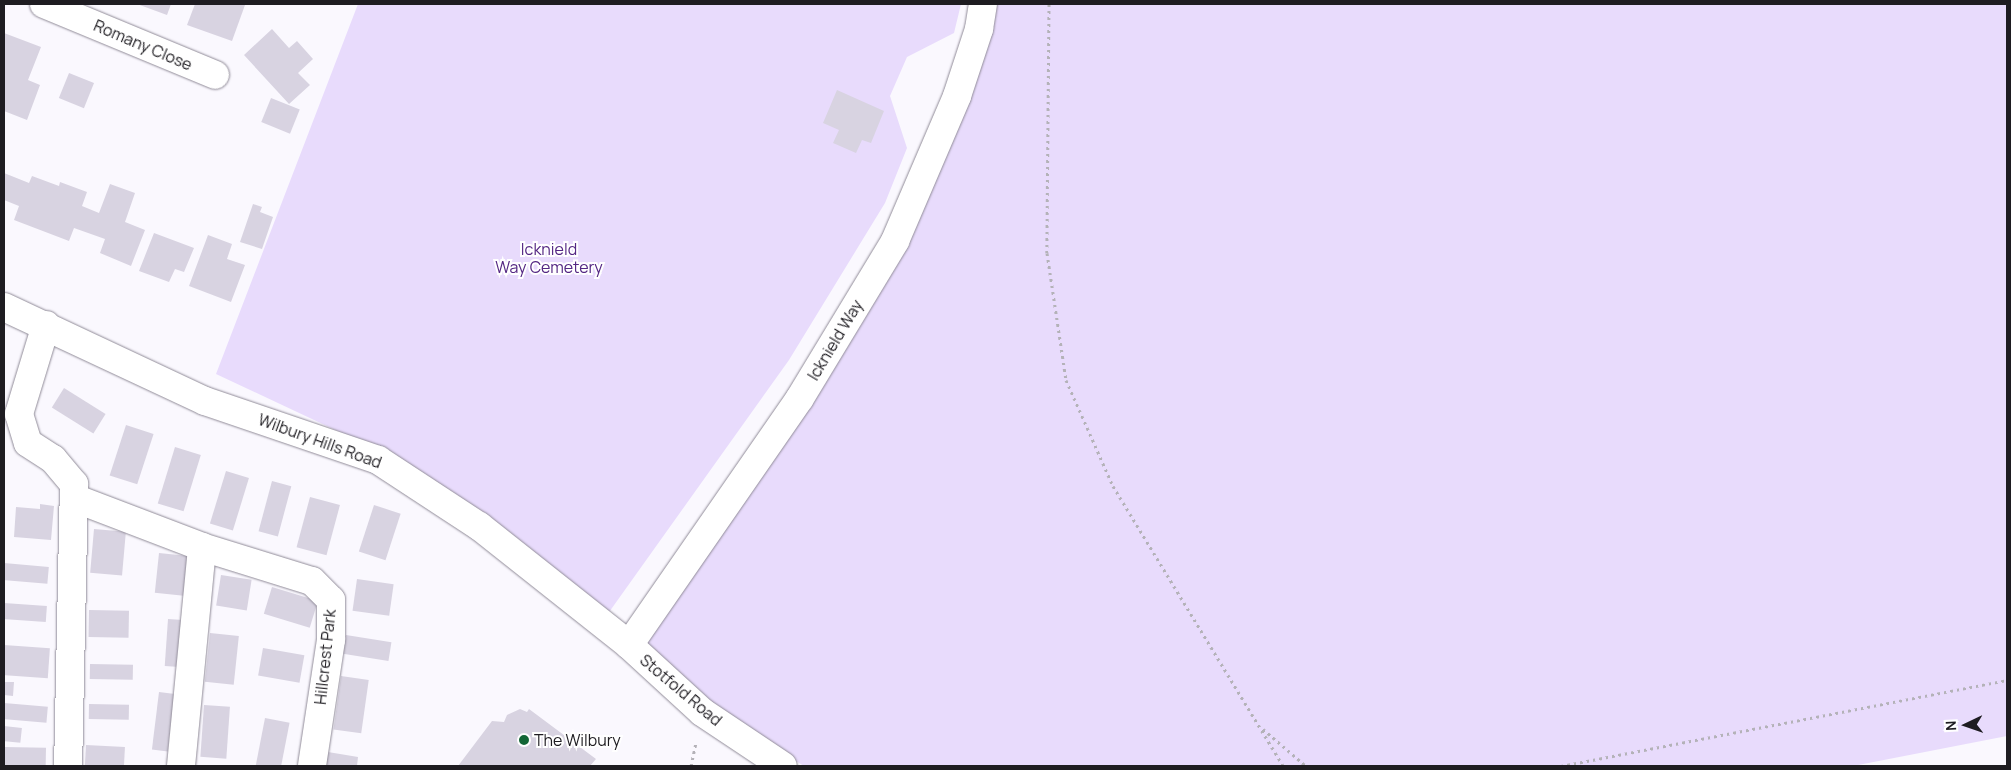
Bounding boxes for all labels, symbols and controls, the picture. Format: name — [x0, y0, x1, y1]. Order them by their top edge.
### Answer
street label: Romany Close — [91, 16, 195, 74]
park label: Icknield Way Cemetery — [495, 239, 603, 277]
street label: Icknield Way — [803, 296, 867, 384]
street label: Wilbury Hills Road — [256, 410, 384, 472]
street label: Hillcrest Park — [310, 608, 340, 706]
street label: Stotfold Road — [636, 650, 726, 730]
north arrow — [1941, 700, 1991, 750]
text: N — [1941, 720, 1960, 731]
place label: The Wilbury — [534, 730, 621, 750]
marker: The Wilbury — [518, 734, 530, 746]

